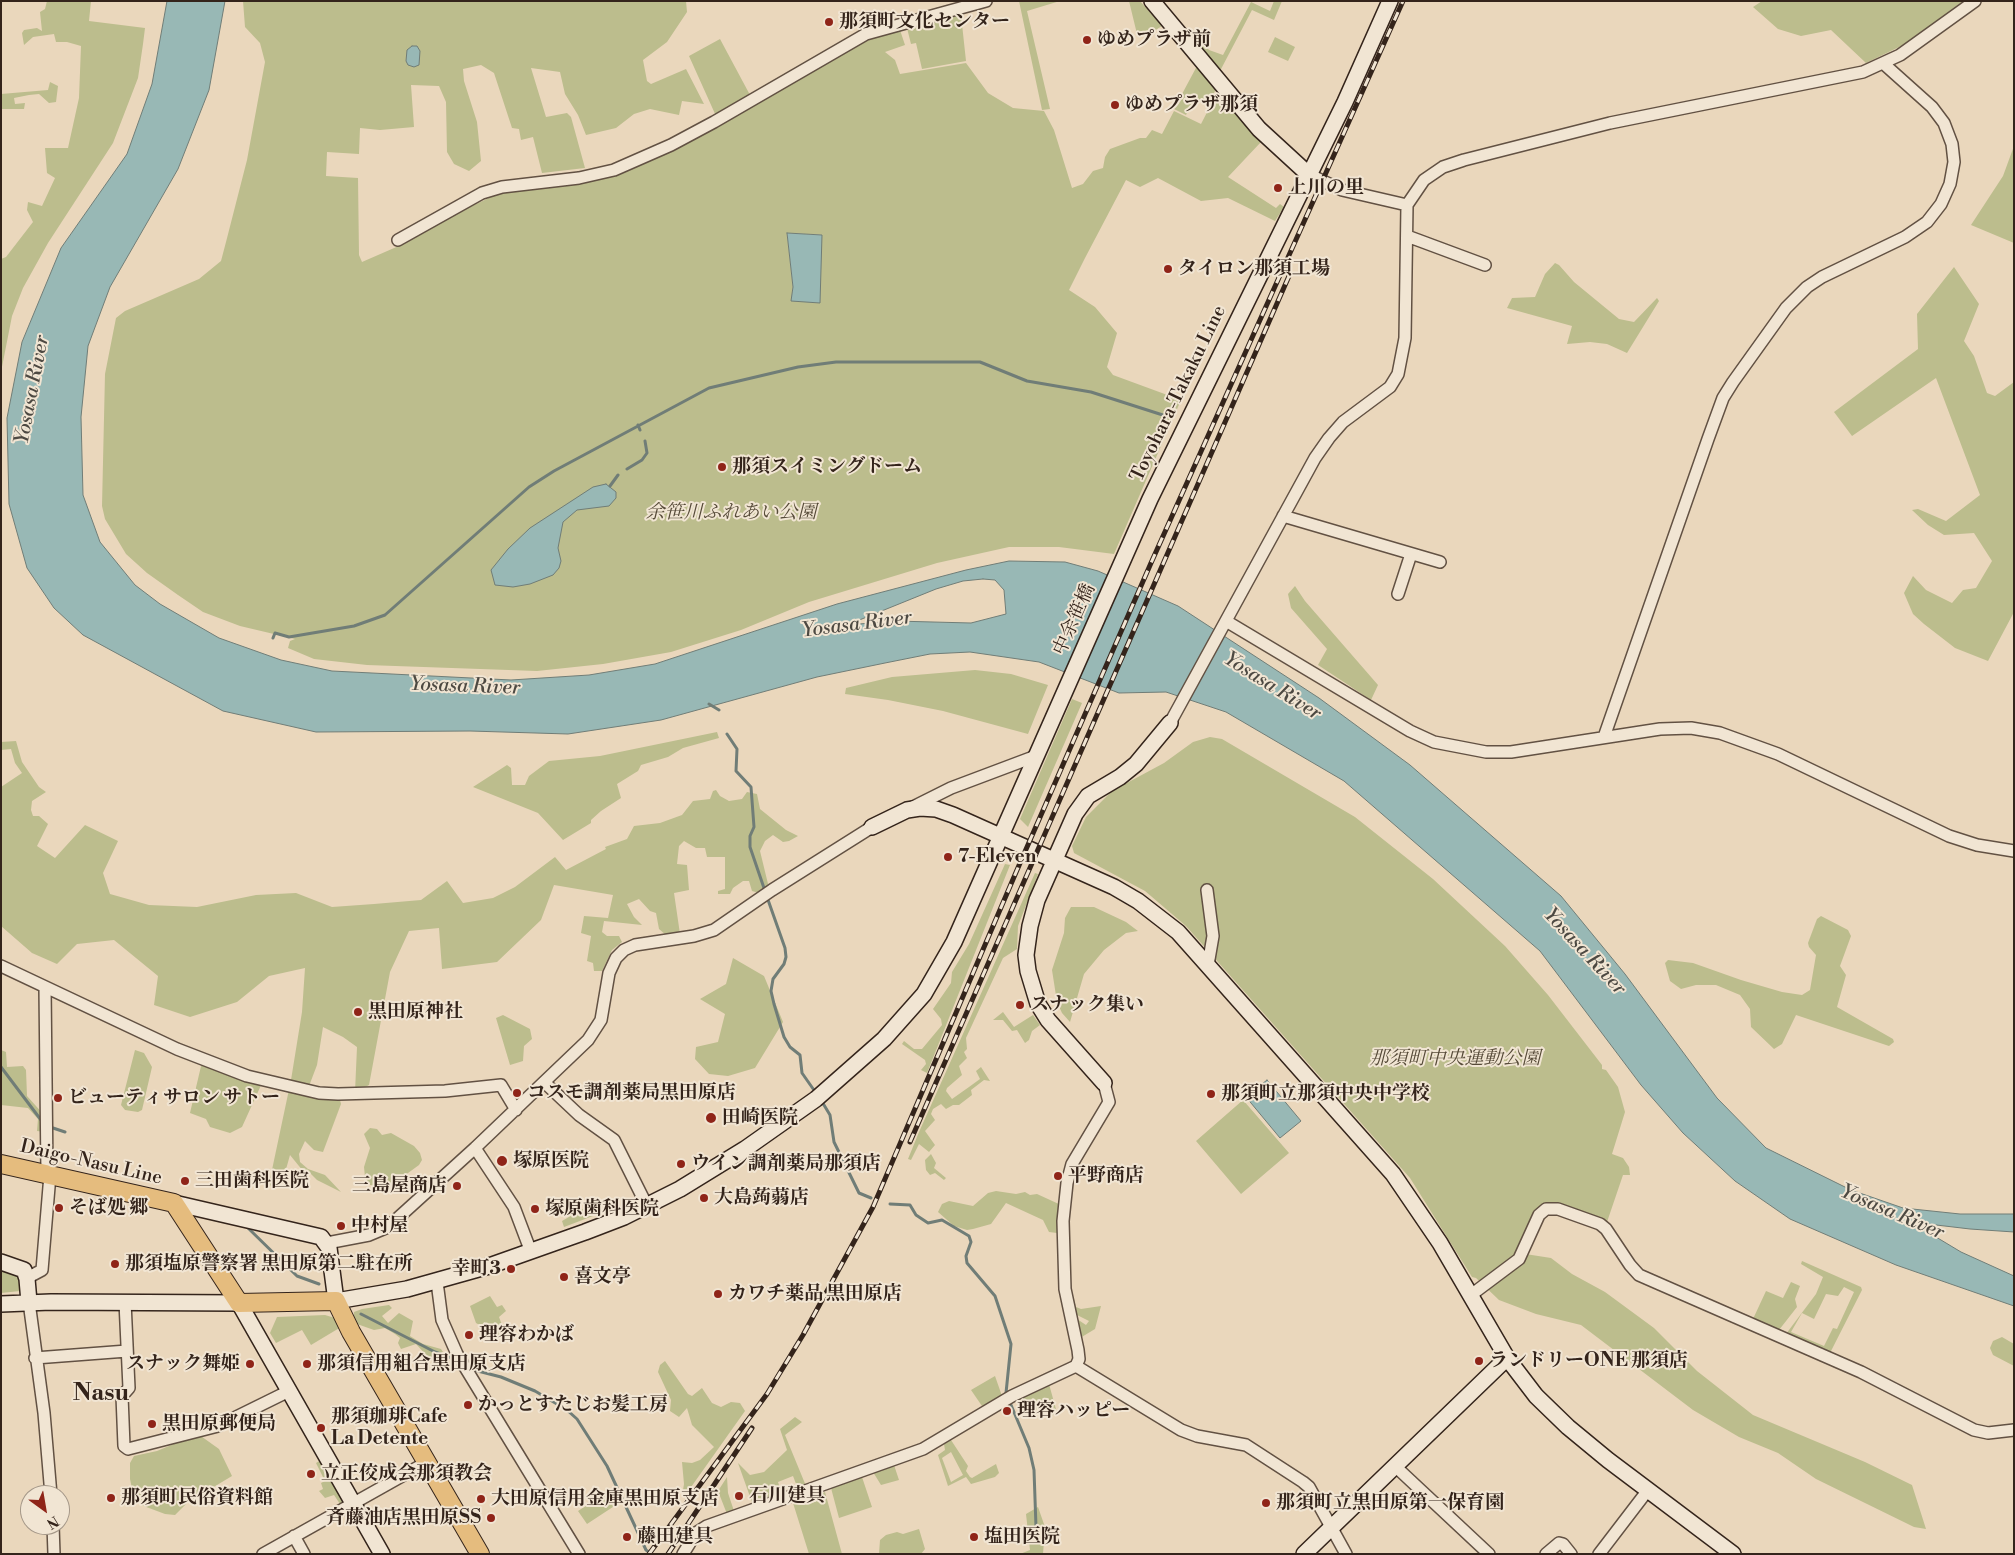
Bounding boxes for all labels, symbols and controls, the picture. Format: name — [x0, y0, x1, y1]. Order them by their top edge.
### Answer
place label: 那須町文化センター — [839, 11, 1010, 33]
marker: 那須町文化センター — [823, 16, 835, 28]
place label: ゆめプラザ前 — [1097, 29, 1211, 51]
marker: ゆめプラザ前 — [1081, 34, 1093, 46]
place label: ゆめプラザ那須 — [1125, 94, 1258, 116]
marker: ゆめプラザ那須 — [1109, 99, 1121, 111]
place label: 上川の里 — [1288, 177, 1364, 199]
marker: 上川の里 — [1272, 182, 1284, 194]
place label: タイロン那須工場 — [1178, 258, 1330, 280]
marker: タイロン那須工場 — [1162, 263, 1174, 275]
street label: Toyohara-Takaku Line — [1126, 302, 1232, 486]
water label: Yosasa River — [11, 334, 55, 446]
place label: 那須スイミングドーム — [732, 456, 922, 478]
marker: 那須スイミングドーム — [716, 461, 728, 473]
park label: 余笹川ふれあい公園 — [646, 502, 816, 524]
street label: 中余笹橋 — [1049, 581, 1101, 659]
water label: Yosasa River — [801, 606, 913, 644]
water label: Yosasa River — [1219, 648, 1325, 726]
water label: Yosasa River — [409, 673, 521, 701]
place label: 7-Eleven — [958, 846, 1036, 868]
marker: 7-Eleven — [942, 851, 954, 863]
water label: Yosasa River — [1538, 903, 1630, 1001]
place label: スナック集い — [1030, 994, 1144, 1016]
marker: スナック集い — [1014, 999, 1026, 1011]
place label: 黒田原神社 — [368, 1001, 463, 1023]
marker: 黒田原神社 — [352, 1006, 364, 1018]
park label: 那須町中央運動公園 — [1370, 1048, 1540, 1070]
place label: コスモ調剤薬局黒田原店 — [527, 1082, 736, 1104]
place label: 那須町立那須中央中学校 — [1221, 1083, 1430, 1105]
place label: ビューティサロン サトー — [68, 1087, 280, 1109]
marker: コスモ調剤薬局黒田原店 — [511, 1087, 523, 1099]
marker: 那須町立那須中央中学校 — [1205, 1088, 1217, 1100]
marker: ビューティサロン サトー — [52, 1092, 64, 1104]
place label: 田崎医院 — [722, 1107, 798, 1129]
marker: 田崎医院 — [704, 1111, 718, 1125]
street label: Daigo-Nasu Line — [18, 1136, 164, 1190]
place label: 塚原医院 — [513, 1150, 589, 1172]
place label: ウイン調剤薬局那須店 — [691, 1153, 881, 1175]
marker: 塚原医院 — [495, 1154, 509, 1168]
marker: ウイン調剤薬局那須店 — [675, 1158, 687, 1170]
place label: 平野商店 — [1068, 1165, 1144, 1187]
place label: 三田歯科医院 — [195, 1170, 309, 1192]
marker: 平野商店 — [1052, 1170, 1064, 1182]
marker: 三田歯科医院 — [179, 1175, 191, 1187]
place label: 三島屋商店 — [352, 1175, 447, 1197]
marker: 三島屋商店 — [451, 1180, 463, 1192]
water label: Yosasa River — [1837, 1180, 1947, 1246]
place label: 大島蒟蒻店 — [714, 1187, 809, 1209]
marker: 大島蒟蒻店 — [698, 1192, 710, 1204]
place label: そば処 郷 — [69, 1197, 148, 1219]
place label: 塚原歯科医院 — [545, 1198, 659, 1220]
marker: そば処 郷 — [53, 1202, 65, 1214]
marker: 塚原歯科医院 — [529, 1203, 541, 1215]
place label: 中村屋 — [351, 1215, 408, 1237]
marker: 中村屋 — [335, 1220, 347, 1232]
place label: 那須塩原警察署 黒田原第二駐在所 — [125, 1253, 413, 1275]
marker: 那須塩原警察署 黒田原第二駐在所 — [109, 1258, 121, 1270]
place label: 幸町3 — [452, 1258, 501, 1280]
marker: 幸町3 — [505, 1263, 517, 1275]
place label: 喜文亭 — [574, 1266, 631, 1288]
marker: 喜文亭 — [558, 1271, 570, 1283]
place label: カワチ薬品 黒田原店 — [728, 1283, 902, 1305]
marker: カワチ薬品 黒田原店 — [712, 1288, 724, 1300]
place label: 理容わかば — [479, 1324, 574, 1346]
marker: 理容わかば — [463, 1329, 475, 1341]
place label: ランドリーONE 那須店 — [1489, 1350, 1688, 1372]
place label: スナック舞姫 — [126, 1353, 240, 1375]
place label: 那須信用組合黒田原支店 — [317, 1353, 526, 1375]
marker: ランドリーONE 那須店 — [1473, 1355, 1485, 1367]
marker: スナック舞姫 — [244, 1358, 256, 1370]
marker: 那須信用組合黒田原支店 — [301, 1358, 313, 1370]
district label: Nasu — [73, 1380, 129, 1408]
place label: かっとすたじお髪工房 — [478, 1394, 668, 1416]
marker: かっとすたじお髪工房 — [462, 1399, 474, 1411]
place label: 理容ハッピー — [1017, 1400, 1130, 1422]
marker: 理容ハッピー — [1001, 1405, 1013, 1417]
place label: 那須珈琲Cafe La Detente — [331, 1406, 447, 1450]
place label: 黒田原郵便局 — [162, 1413, 276, 1435]
marker: 黒田原郵便局 — [146, 1418, 158, 1430]
marker: 那須珈琲Cafe La Detente — [315, 1422, 327, 1434]
place label: 立正佼成会那須教会 — [321, 1463, 492, 1485]
marker: 立正佼成会那須教会 — [305, 1468, 317, 1480]
north arrow — [20, 1485, 70, 1535]
place label: 石川建具 — [749, 1485, 825, 1507]
place label: 那須町民俗資料館 — [121, 1487, 273, 1509]
place label: 大田原信用金庫黒田原支店 — [491, 1488, 719, 1510]
marker: 石川建具 — [733, 1490, 745, 1502]
marker: 那須町民俗資料館 — [105, 1492, 117, 1504]
place label: 那須町立黒田原第一保育園 — [1276, 1492, 1504, 1514]
marker: 大田原信用金庫黒田原支店 — [475, 1493, 487, 1505]
marker: 那須町立黒田原第一保育園 — [1260, 1497, 1272, 1509]
place label: 斉藤油店黒田原SS — [326, 1507, 481, 1529]
text: N — [43, 1511, 62, 1532]
marker: 斉藤油店黒田原SS — [485, 1512, 497, 1524]
place label: 藤田建具 — [637, 1526, 713, 1548]
place label: 塩田医院 — [984, 1526, 1060, 1548]
marker: 藤田建具 — [621, 1531, 633, 1543]
marker: 塩田医院 — [968, 1531, 980, 1543]

